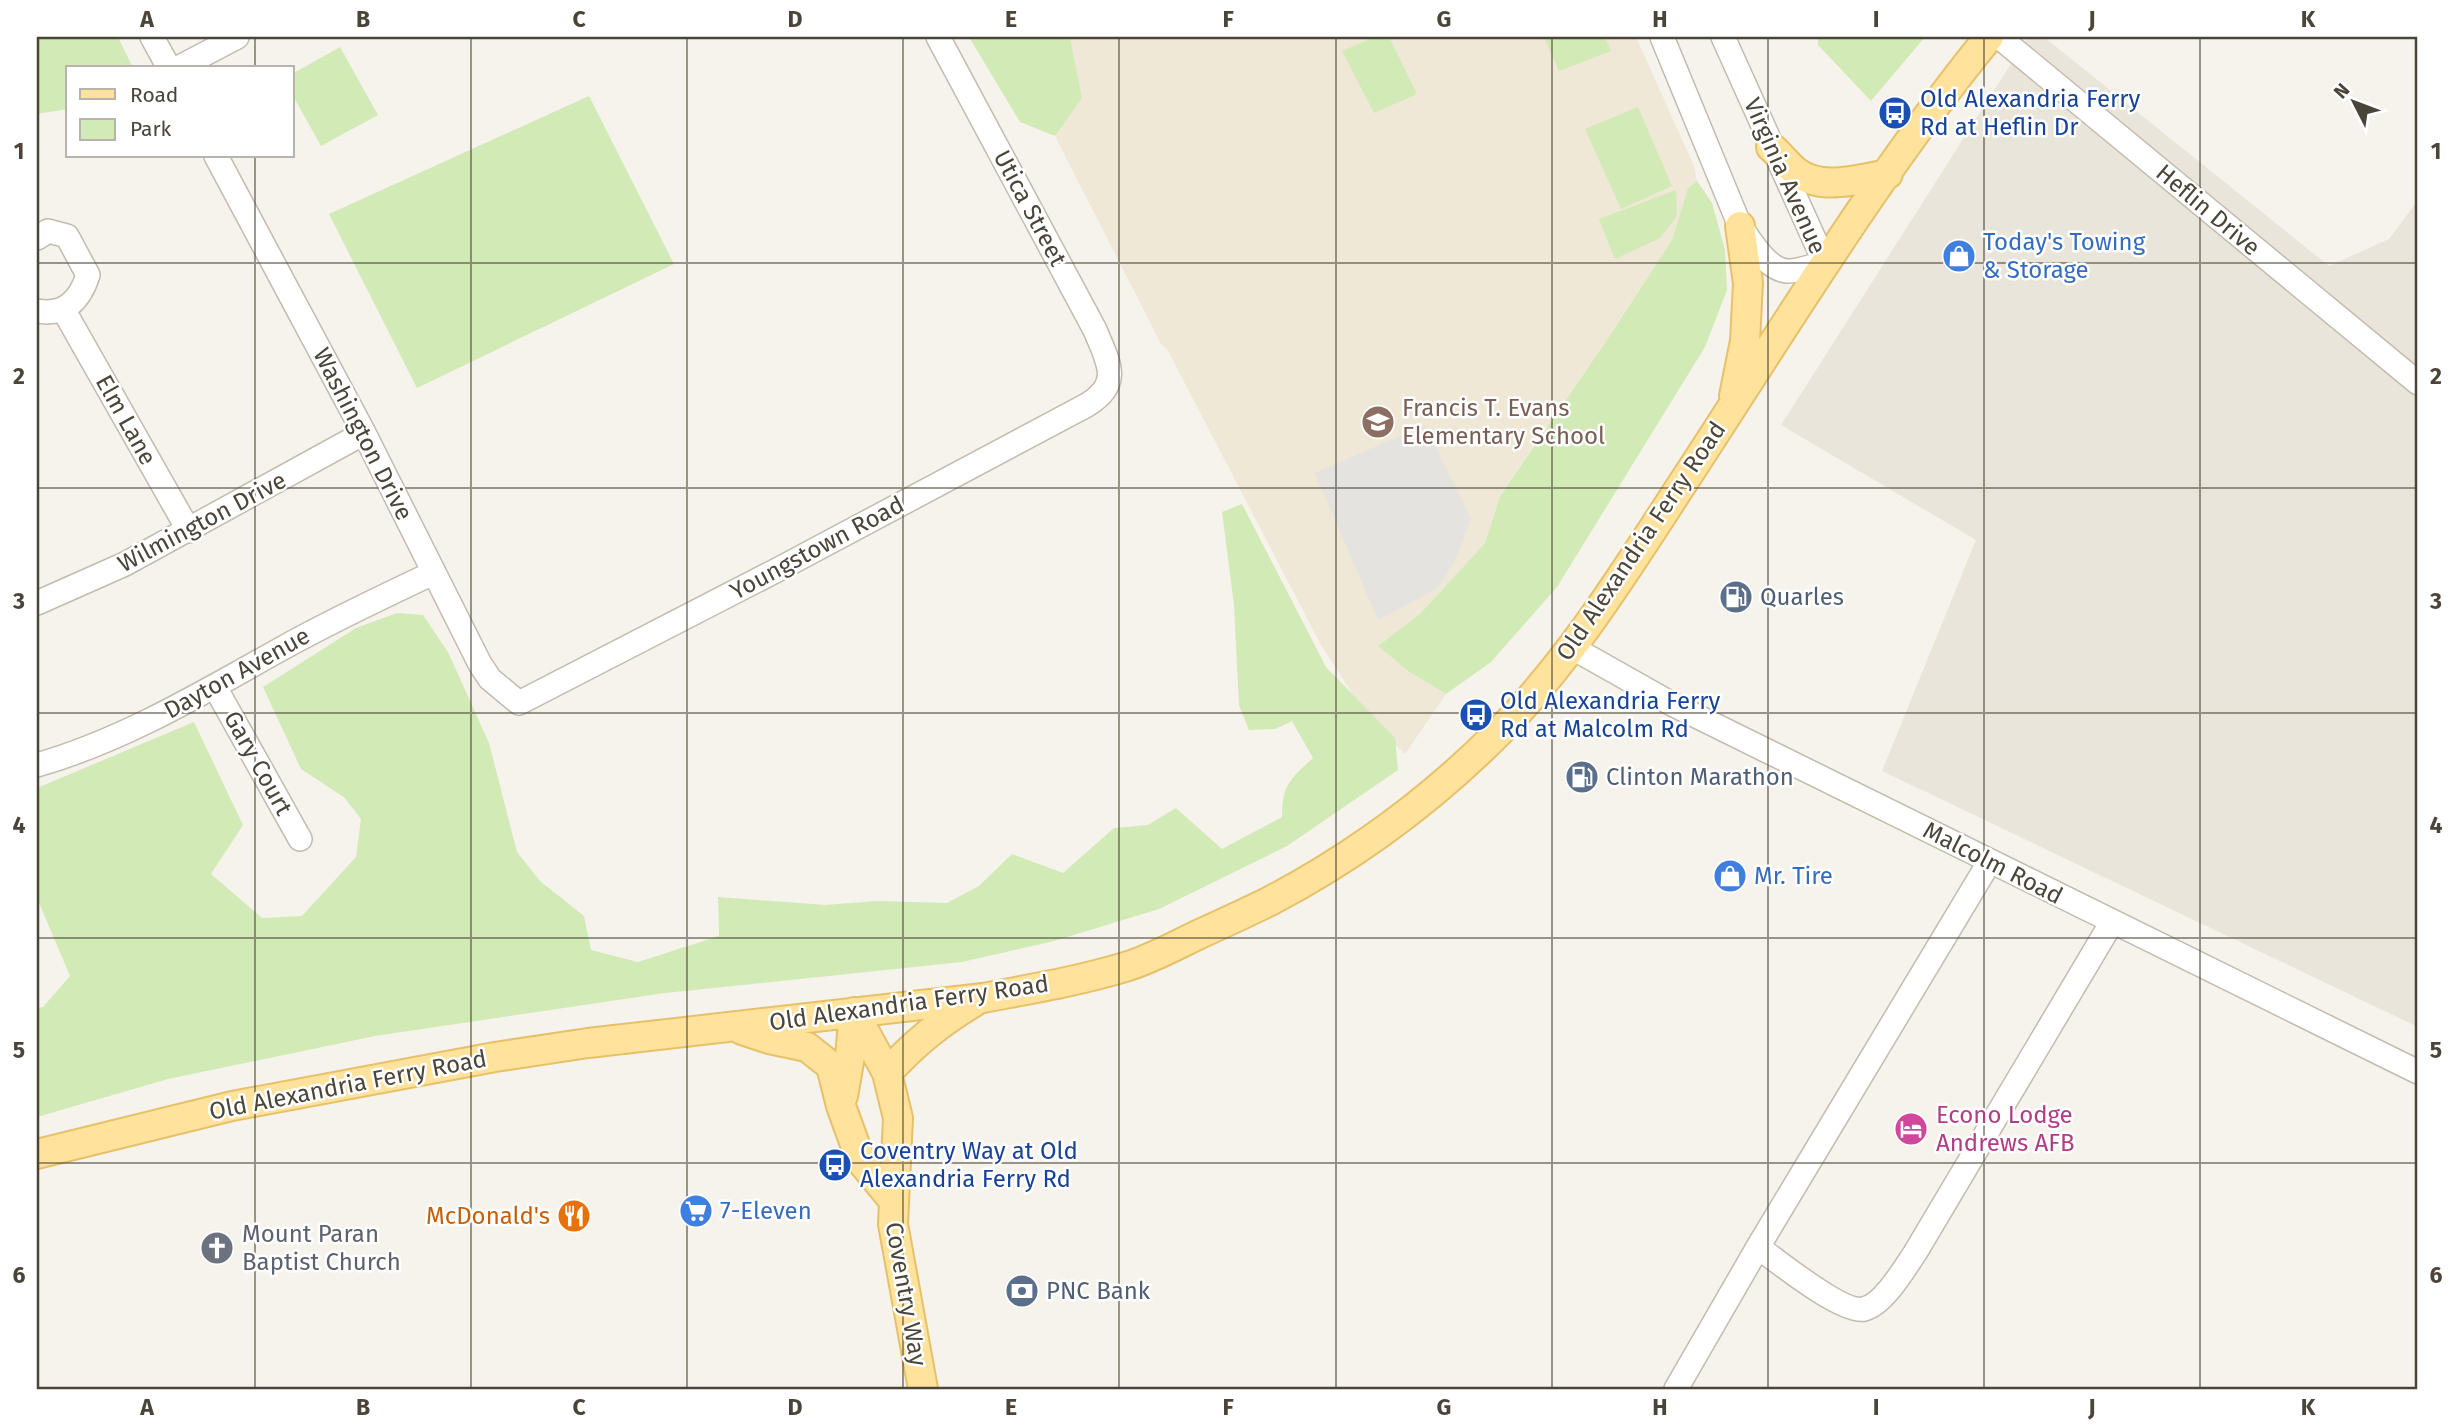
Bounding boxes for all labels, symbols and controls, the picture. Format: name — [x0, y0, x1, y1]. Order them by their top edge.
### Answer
text: A — [139, 5, 154, 33]
text: B — [356, 5, 370, 33]
text: C — [572, 5, 586, 33]
text: D — [788, 5, 803, 33]
text: E — [1005, 5, 1017, 33]
text: F — [1222, 5, 1234, 33]
text: G — [1437, 5, 1451, 33]
text: H — [1652, 5, 1668, 33]
text: I — [1873, 5, 1879, 33]
text: J — [2087, 5, 2096, 33]
text: K — [2301, 5, 2316, 33]
legend — [66, 66, 294, 158]
north arrow — [2318, 66, 2388, 136]
text: N — [2329, 79, 2355, 103]
text: Road — [130, 82, 178, 108]
place label: Old Alexandria Ferry Rd at Heflin Dr — [1920, 85, 2141, 141]
street label: Virginia Avenue — [1738, 93, 1832, 259]
bus stop icon: Old Alexandria Ferry Rd at Heflin Dr — [1876, 94, 1914, 132]
text: Park — [130, 116, 172, 142]
text: 1 — [14, 137, 24, 165]
text: 1 — [2431, 137, 2441, 165]
street label: Utica Street — [988, 145, 1072, 271]
street label: Heflin Drive — [2150, 158, 2266, 262]
place label: Today's Towing & Storage — [1983, 228, 2146, 284]
shop icon: Today's Towing & Storage — [1940, 237, 1978, 275]
street label: Washington Drive — [308, 343, 418, 525]
text: 2 — [13, 362, 25, 390]
text: 2 — [2430, 362, 2442, 390]
street label: Elm Lane — [90, 370, 162, 470]
place label: Francis T. Evans Elementary School — [1402, 394, 1605, 450]
school or university icon: Francis T. Evans Elementary School — [1359, 403, 1397, 441]
street label: Old Alexandria Ferry Road — [1551, 416, 1731, 666]
street label: Wilmington Drive — [113, 466, 291, 578]
street label: Youngstown Road — [725, 490, 909, 606]
fuel station icon: Quarles — [1717, 578, 1755, 616]
place label: Quarles — [1760, 583, 1844, 611]
text: 3 — [12, 587, 25, 615]
text: 3 — [2429, 587, 2442, 615]
street label: Dayton Avenue — [159, 621, 315, 725]
place label: Old Alexandria Ferry Rd at Malcolm Rd — [1500, 687, 1721, 743]
bus stop icon: Old Alexandria Ferry Rd at Malcolm Rd — [1457, 696, 1495, 734]
street label: Gary Court — [218, 706, 298, 820]
fuel station icon: Clinton Marathon — [1563, 758, 1601, 796]
place label: Clinton Marathon — [1606, 763, 1794, 791]
text: 4 — [13, 811, 26, 839]
text: 4 — [2430, 811, 2443, 839]
street label: Malcolm Road — [1919, 816, 2067, 910]
shop icon: Mr. Tire — [1711, 857, 1749, 895]
place label: Mr. Tire — [1754, 862, 1833, 890]
street label: Old Alexandria Ferry Road — [767, 970, 1051, 1036]
text: 5 — [13, 1036, 25, 1064]
text: 5 — [2430, 1036, 2442, 1064]
street label: Old Alexandria Ferry Road — [207, 1044, 489, 1126]
place label: Econo Lodge Andrews AFB — [1936, 1101, 2075, 1157]
hotel icon: Econo Lodge Andrews AFB — [1892, 1110, 1930, 1148]
place label: Coventry Way at Old Alexandria Ferry Rd — [860, 1137, 1078, 1193]
bus stop icon: Coventry Way at Old Alexandria Ferry Rd — [816, 1146, 854, 1184]
supermarket icon: 7-Eleven — [677, 1192, 715, 1230]
restaurant icon: McDonald's — [555, 1197, 593, 1235]
place label: 7-Eleven — [720, 1197, 812, 1225]
place label: McDonald's — [426, 1202, 550, 1230]
place label: Mount Paran Baptist Church — [242, 1220, 401, 1276]
street label: Coventry Way — [880, 1220, 932, 1368]
church icon: Mount Paran Baptist Church — [198, 1229, 236, 1267]
text: 6 — [13, 1261, 26, 1289]
text: 6 — [2430, 1261, 2443, 1289]
bank icon: PNC Bank — [1003, 1272, 1041, 1310]
place label: PNC Bank — [1046, 1277, 1151, 1305]
text: A — [139, 1393, 154, 1421]
text: B — [356, 1393, 370, 1421]
text: C — [572, 1393, 586, 1421]
text: D — [788, 1393, 803, 1421]
text: E — [1005, 1393, 1017, 1421]
text: F — [1222, 1393, 1234, 1421]
text: G — [1437, 1393, 1451, 1421]
text: H — [1652, 1393, 1668, 1421]
text: I — [1873, 1393, 1879, 1421]
text: J — [2087, 1393, 2096, 1421]
text: K — [2301, 1393, 2316, 1421]

